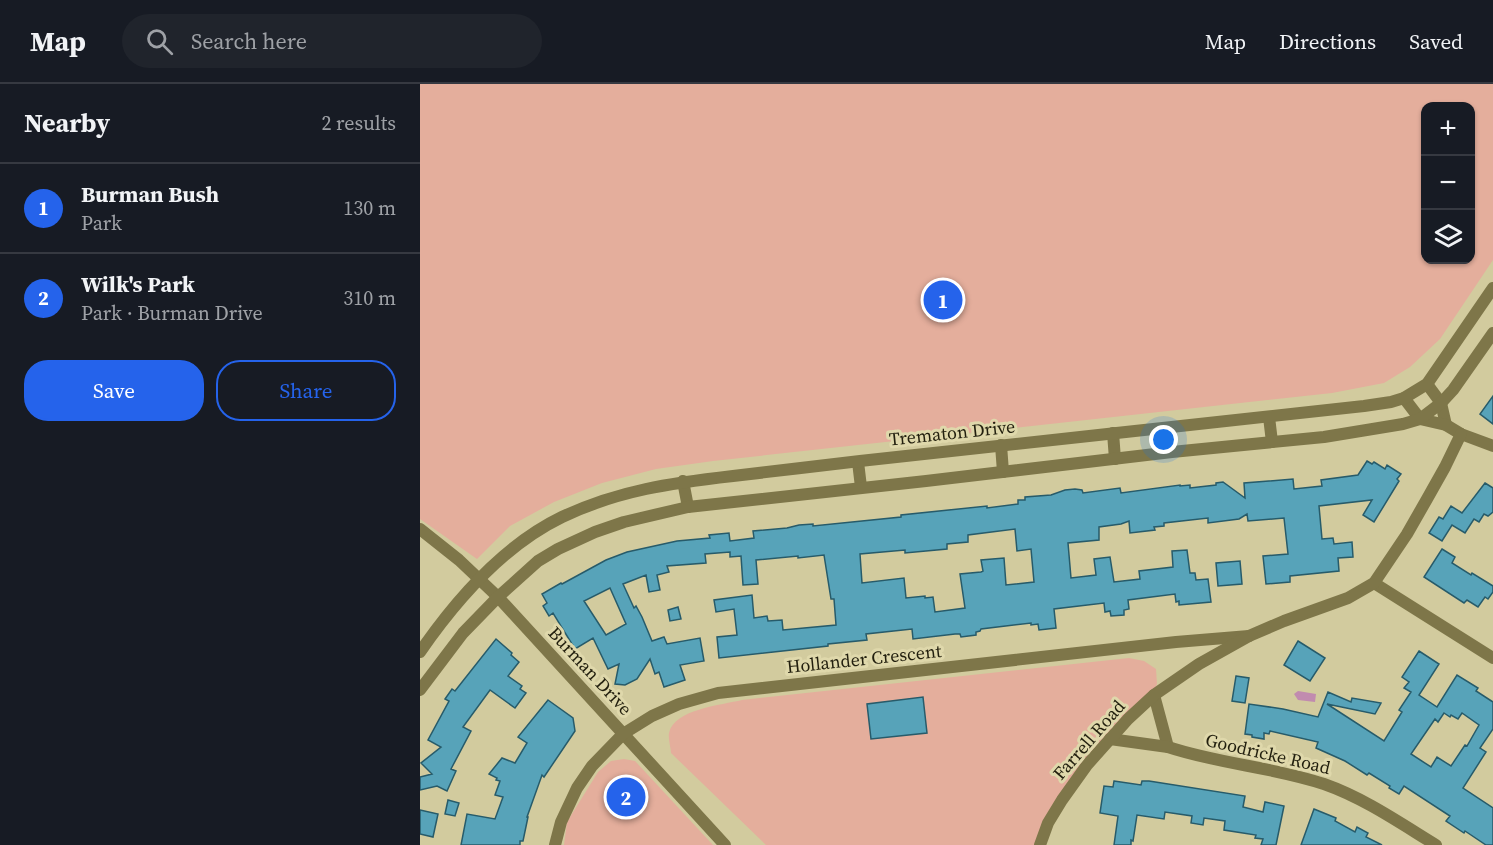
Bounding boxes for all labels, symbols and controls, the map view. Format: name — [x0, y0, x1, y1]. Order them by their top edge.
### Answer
search box — [122, 14, 542, 68]
text: Map — [30, 22, 86, 60]
icon: search — [143, 25, 176, 58]
text: Search here — [191, 26, 307, 56]
text: Map — [1205, 27, 1246, 56]
text: Directions — [1279, 27, 1376, 56]
text: Saved — [1409, 27, 1463, 56]
map controls — [1421, 102, 1475, 264]
button: + — [1421, 102, 1475, 156]
text: Nearby — [24, 105, 110, 141]
text: 2 results — [321, 109, 396, 137]
button: − — [1421, 156, 1475, 210]
text: Burman Bush — [81, 179, 219, 209]
text: 1 — [38, 194, 49, 222]
text: 130 m — [343, 194, 396, 222]
text: Park — [81, 209, 122, 237]
button: layers — [1421, 210, 1475, 264]
text: Wilk's Park — [81, 269, 195, 299]
pin: 1 — [924, 278, 962, 322]
text: 2 — [38, 284, 49, 312]
text: 310 m — [343, 284, 396, 312]
text: Park · Burman Drive — [81, 299, 263, 327]
button: Save — [24, 360, 204, 421]
button: Share — [216, 360, 396, 421]
street label: Trematon Drive — [888, 413, 1016, 452]
your location — [1149, 425, 1178, 454]
street label: Burman Drive — [543, 621, 638, 720]
street label: Hollander Crescent — [785, 638, 943, 679]
street label: Farrell Road — [1047, 694, 1130, 785]
street label: Goodricke Road — [1203, 727, 1333, 780]
pin: 2 — [606, 774, 646, 820]

